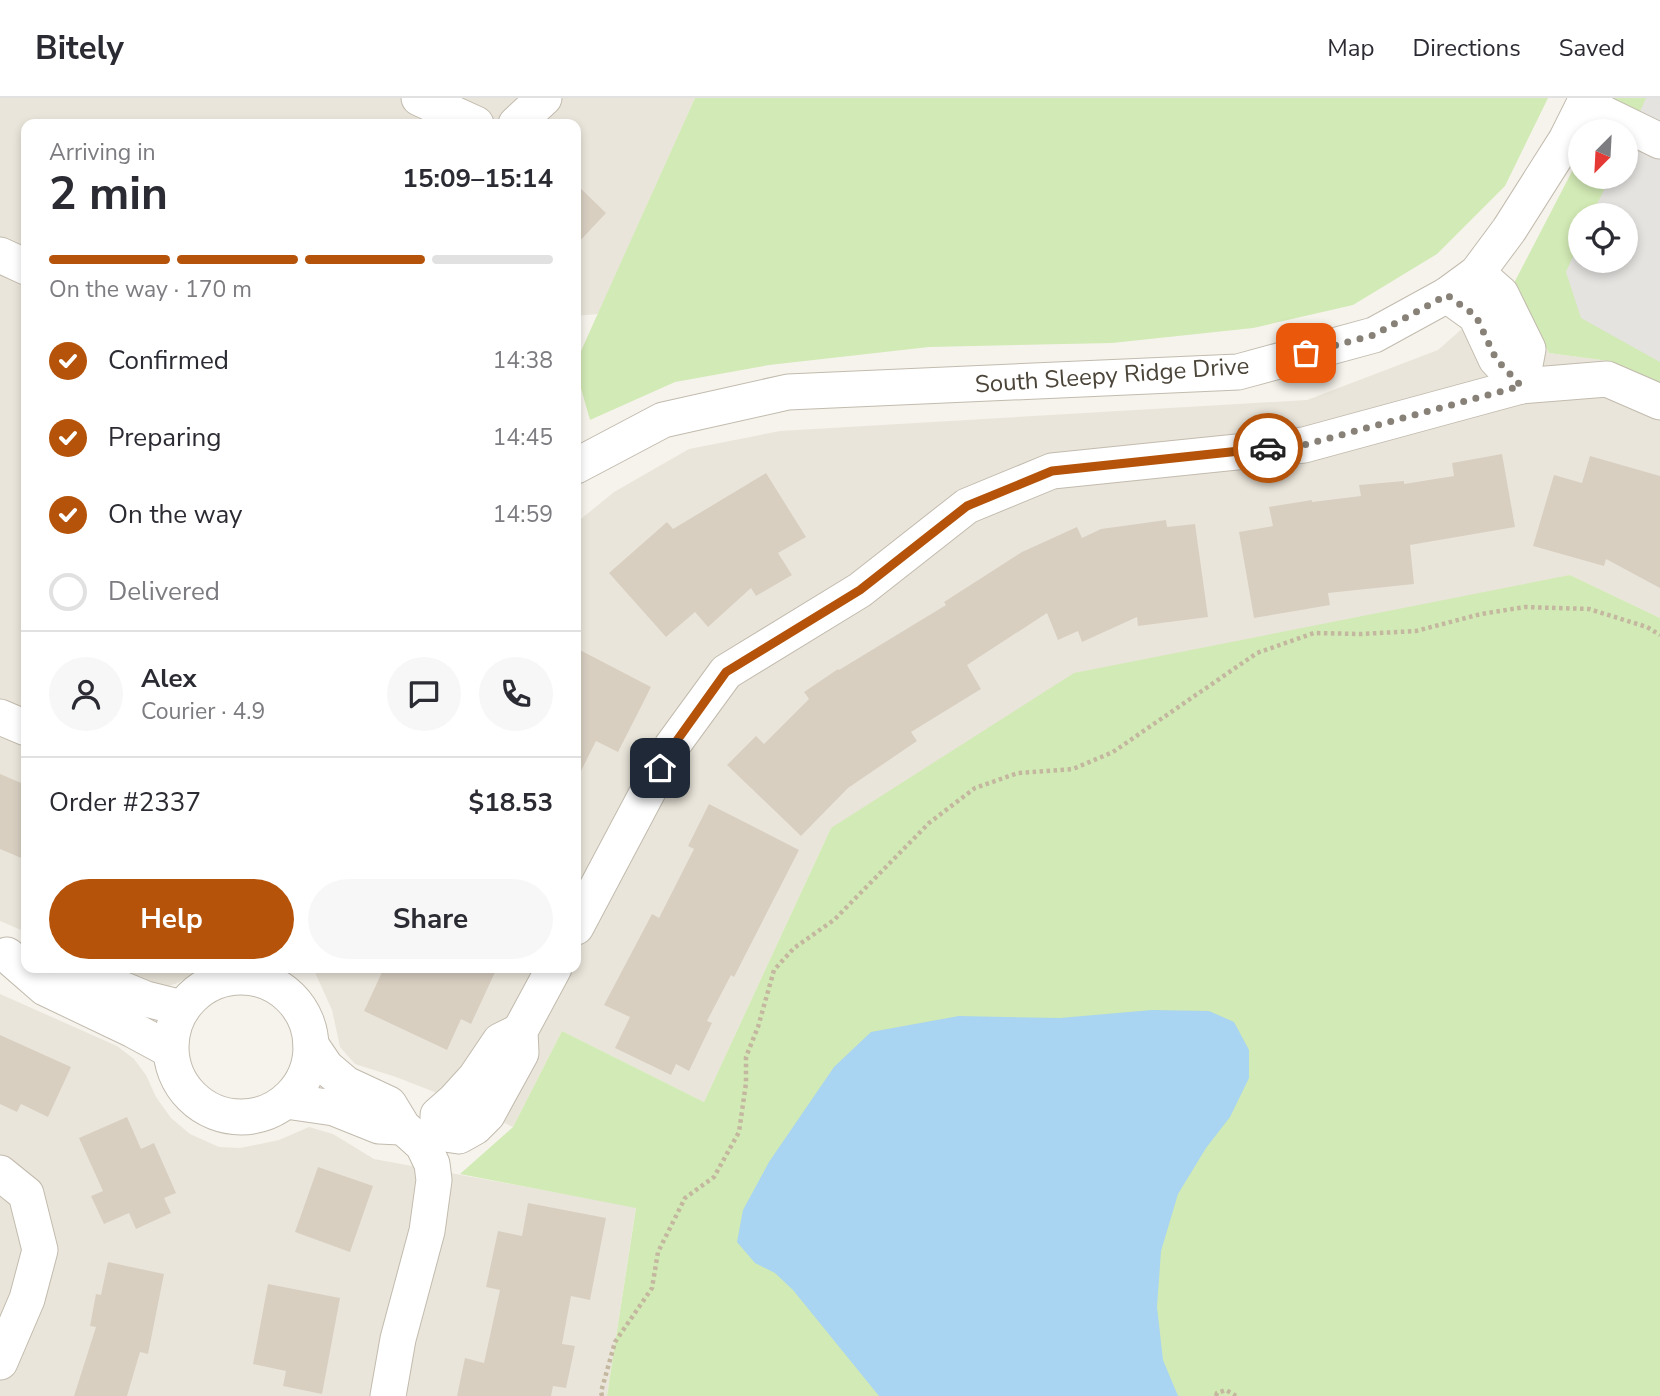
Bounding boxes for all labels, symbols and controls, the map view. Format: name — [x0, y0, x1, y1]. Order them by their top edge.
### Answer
text: Bitely — [35, 26, 124, 71]
text: Map — [1327, 32, 1374, 64]
text: Directions — [1412, 32, 1521, 64]
text: Saved — [1559, 32, 1625, 64]
north arrow — [1568, 119, 1638, 189]
map controls — [1568, 119, 1638, 273]
text: Arriving in — [49, 137, 156, 168]
text: 15:09–15:14 — [402, 161, 553, 196]
text: 2 min — [49, 162, 168, 225]
button: locate — [1568, 203, 1638, 273]
text: On the way · 170 m — [49, 274, 252, 305]
pin — [1276, 323, 1336, 383]
icon: bag — [1287, 334, 1325, 372]
icon: check — [49, 342, 87, 380]
text: Confirmed — [108, 343, 229, 378]
text: 14:38 — [493, 345, 553, 376]
street label: South Sleepy Ridge Drive — [974, 349, 1250, 401]
courier — [1233, 413, 1303, 483]
icon: check — [49, 419, 87, 457]
text: Preparing — [108, 420, 221, 455]
text: 14:45 — [493, 422, 553, 453]
icon: car — [1249, 429, 1287, 467]
icon: check — [49, 496, 87, 534]
text: On the way — [108, 497, 242, 532]
text: 14:59 — [493, 499, 553, 530]
text: Delivered — [108, 574, 220, 609]
button: person — [49, 657, 123, 731]
button: chat — [387, 657, 461, 731]
button: phone — [479, 657, 553, 731]
text: Alex — [141, 661, 197, 696]
text: Courier · 4.9 — [141, 696, 265, 727]
pin — [630, 738, 690, 798]
icon: home — [641, 749, 679, 787]
text: Order #2337 — [49, 785, 201, 820]
text: $18.53 — [469, 785, 553, 820]
button: Help — [49, 879, 294, 959]
button: Share — [308, 879, 553, 959]

